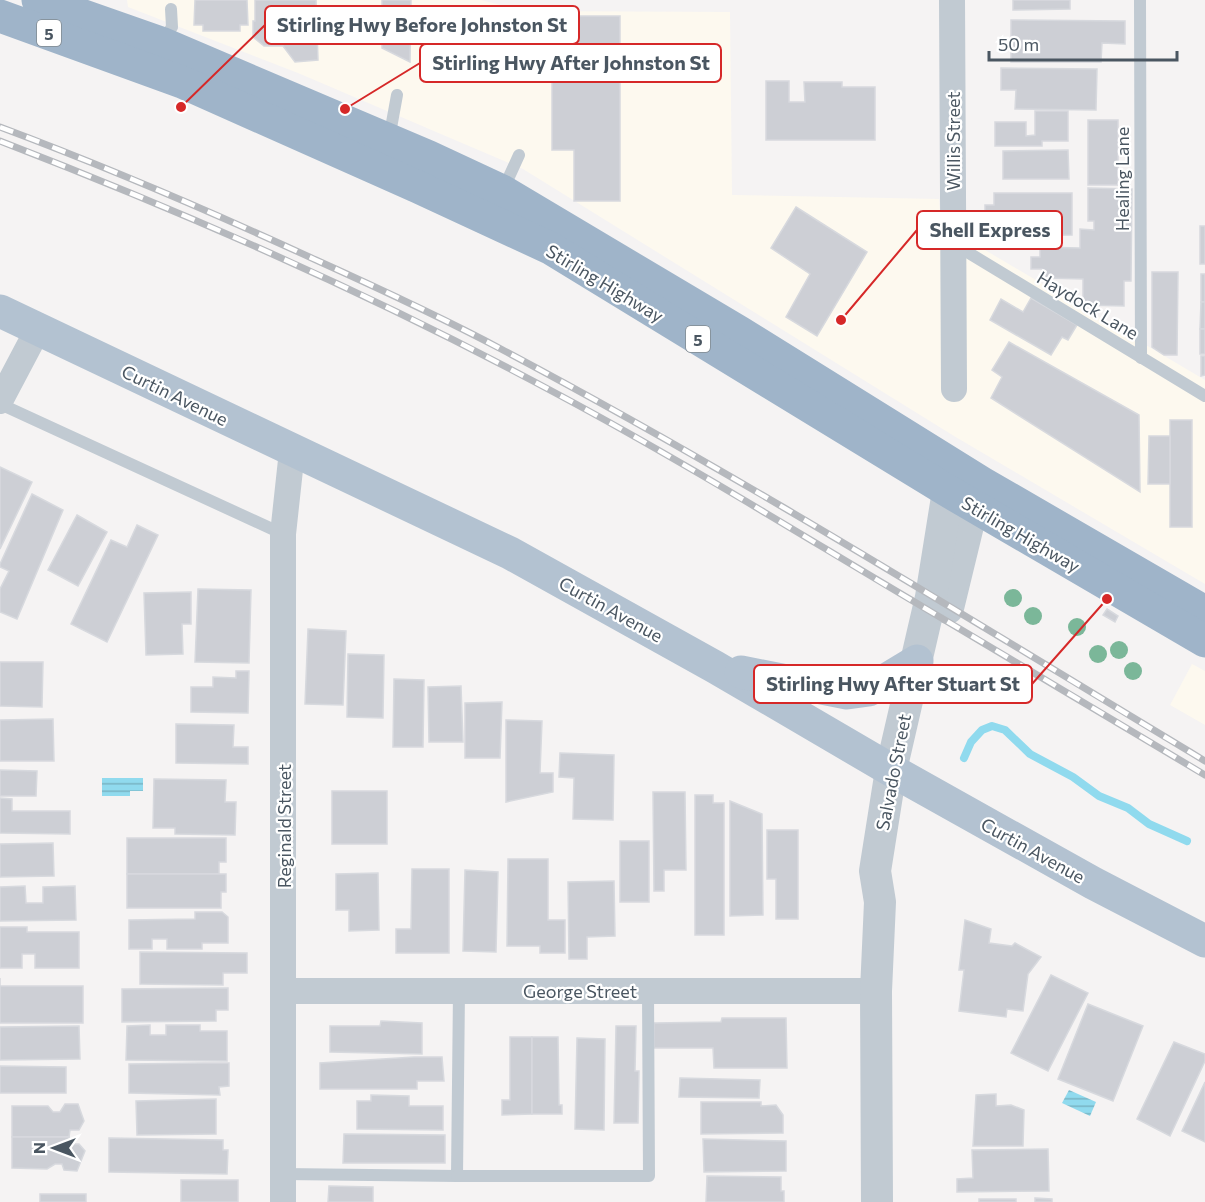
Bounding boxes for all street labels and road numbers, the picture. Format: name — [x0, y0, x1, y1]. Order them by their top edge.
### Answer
road number: 5 — [37, 20, 61, 46]
street label: Willis Street — [942, 91, 964, 191]
street label: Healing Lane — [1111, 127, 1133, 231]
street label: Stirling Highway — [542, 239, 668, 327]
street label: Haydock Lane — [1033, 266, 1143, 344]
road number: 5 — [686, 326, 710, 352]
street label: Curtin Avenue — [118, 360, 232, 430]
street label: Stirling Highway — [958, 491, 1084, 577]
street label: Curtin Avenue — [555, 571, 667, 647]
street label: Salvado Street — [871, 712, 915, 832]
street label: Reginald Street — [273, 764, 295, 888]
street label: Curtin Avenue — [977, 812, 1089, 888]
street label: George Street — [523, 980, 637, 1002]

